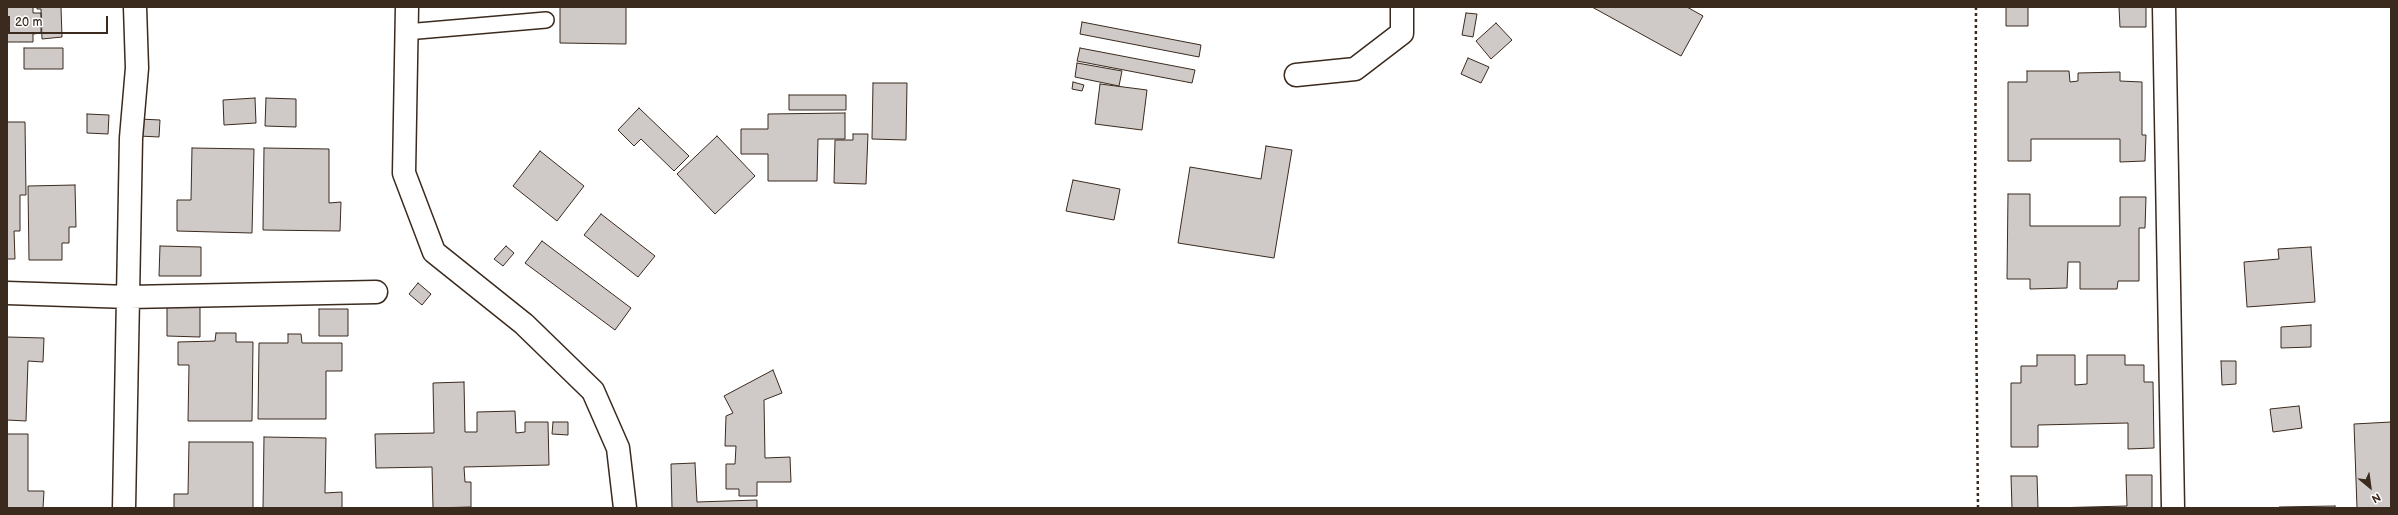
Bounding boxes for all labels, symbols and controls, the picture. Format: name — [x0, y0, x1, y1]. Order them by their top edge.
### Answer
scale bar — [10, 8, 110, 34]
text: 20 m — [15, 15, 42, 30]
north arrow — [2350, 467, 2390, 507]
text: N — [2369, 490, 2383, 506]

